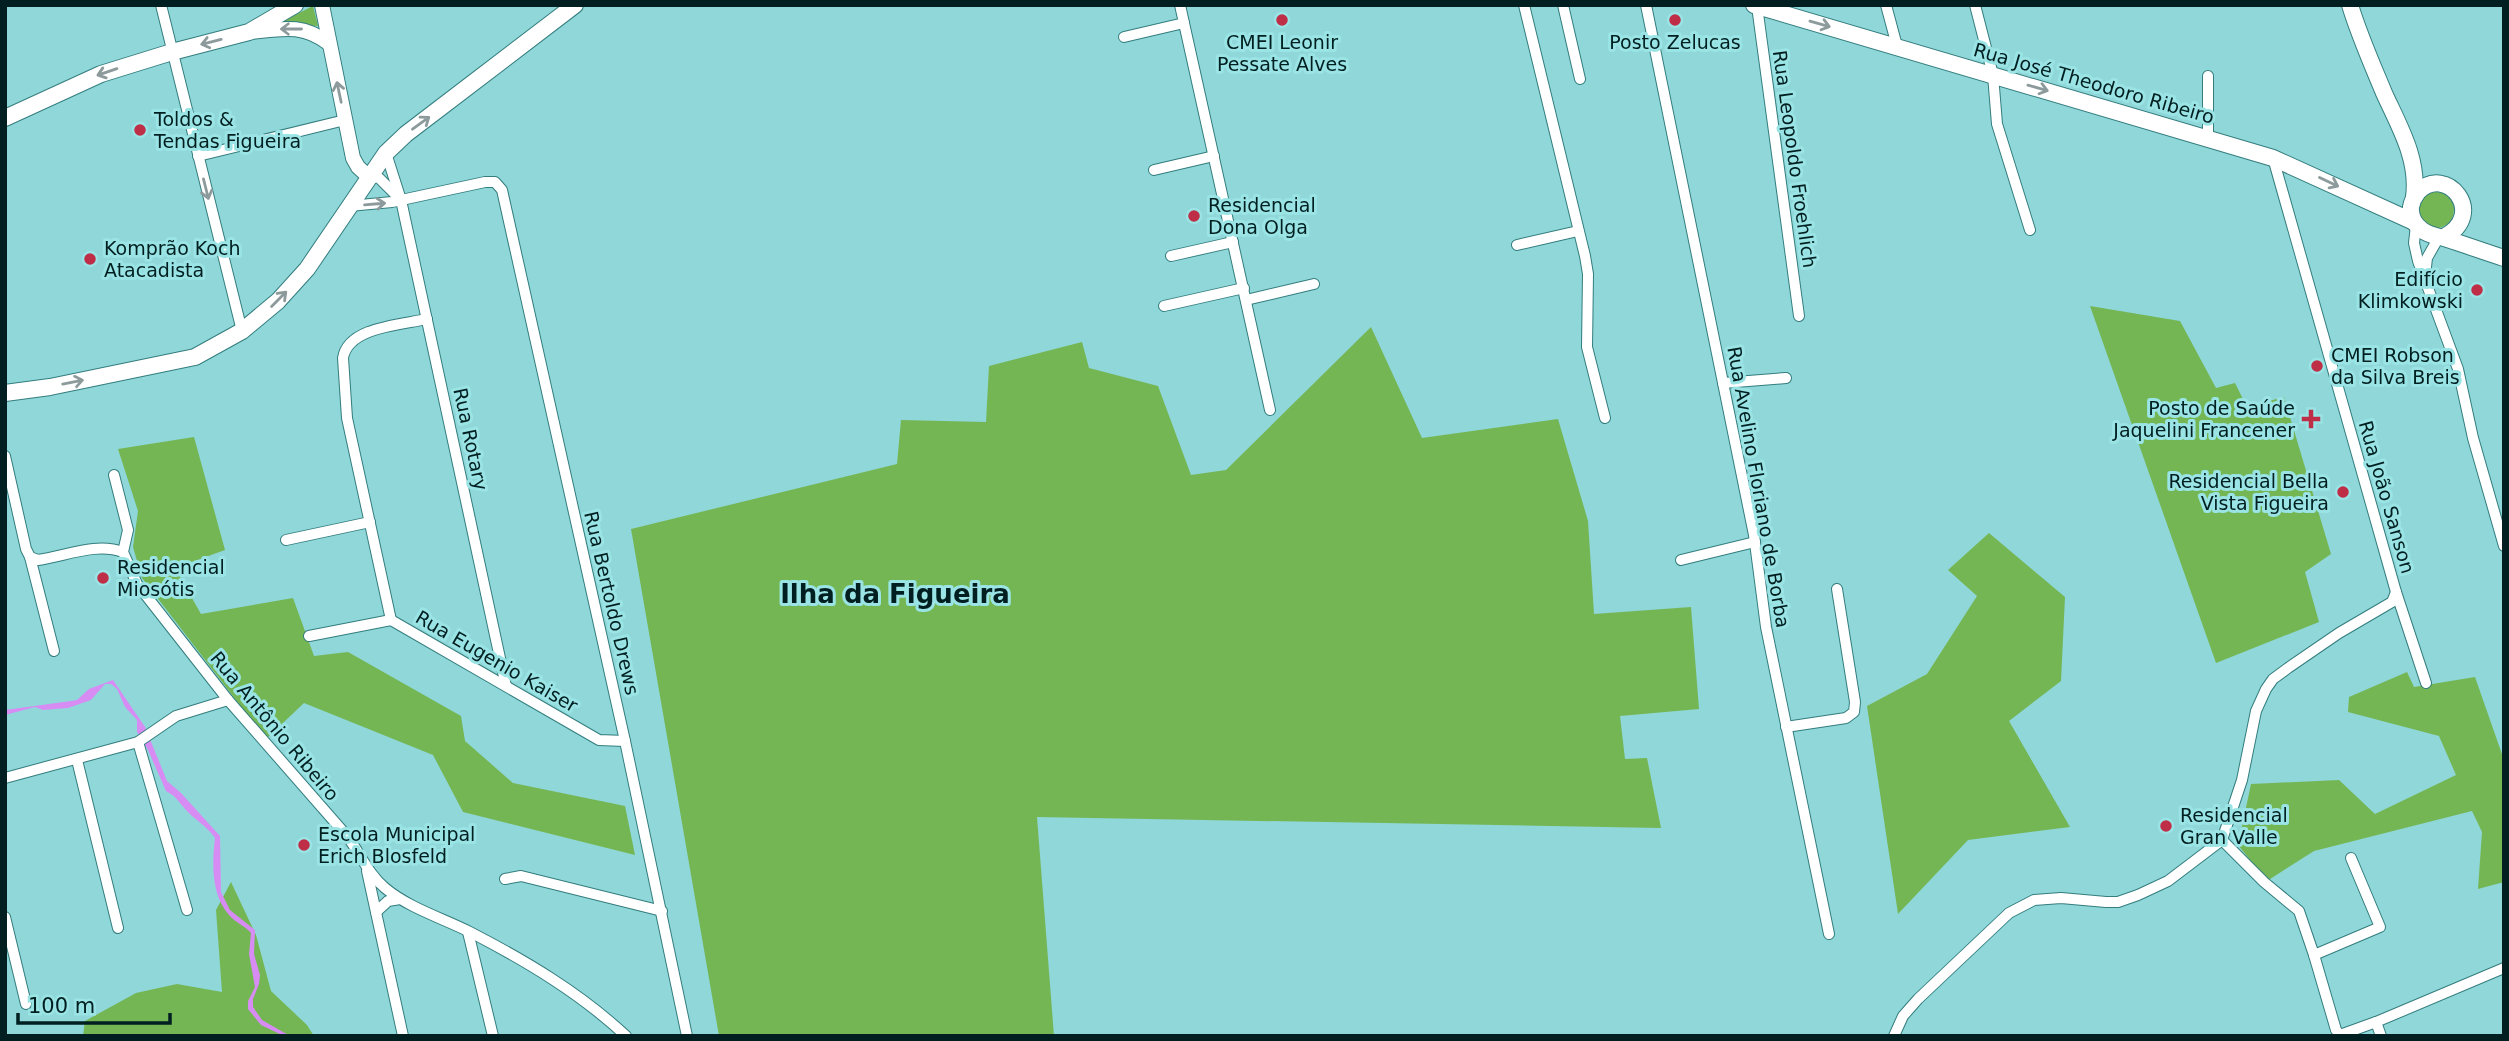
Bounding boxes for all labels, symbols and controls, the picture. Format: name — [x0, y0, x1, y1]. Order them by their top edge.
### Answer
marker: CMEI Leonir Pessate Alves — [1274, 12, 1290, 28]
marker: Posto Zelucas — [1667, 12, 1683, 28]
one-way arrow — [1808, 18, 1830, 31]
one-way arrow — [279, 23, 302, 36]
place label: CMEI Leonir Pessate Alves — [1217, 31, 1347, 75]
place label: Posto Zelucas — [1609, 31, 1741, 53]
one-way arrow — [200, 36, 223, 49]
street label: Rua José Theodoro Ribeiro — [1971, 38, 2217, 128]
street label: Rua Leopoldo Froehlich — [1769, 49, 1821, 269]
one-way arrow — [97, 67, 119, 79]
one-way arrow — [331, 81, 345, 104]
one-way arrow — [2027, 83, 2049, 96]
place label: Toldos & Tendas Figueira — [153, 108, 301, 152]
one-way arrow — [411, 116, 430, 131]
marker: Toldos & Tendas Figueira — [132, 122, 148, 138]
one-way arrow — [2318, 176, 2339, 190]
one-way arrow — [200, 177, 213, 200]
place label: Residencial Dona Olga — [1208, 194, 1316, 238]
one-way arrow — [363, 197, 386, 210]
marker: Residencial Dona Olga — [1186, 208, 1202, 224]
place label: Komprão Koch Atacadista — [104, 237, 240, 281]
marker: Komprão Koch Atacadista — [82, 251, 98, 267]
place label: Edifício Klimkowski — [2358, 268, 2463, 312]
marker: Edifício Klimkowski — [2469, 282, 2485, 298]
one-way arrow — [270, 291, 287, 308]
place label: CMEI Robson da Silva Breis — [2331, 344, 2460, 388]
street label: Rua Avelino Floriano de Borba — [1723, 345, 1795, 629]
marker: CMEI Robson da Silva Breis — [2309, 358, 2325, 374]
one-way arrow — [61, 375, 84, 388]
street label: Rua Rotary — [449, 386, 493, 492]
place label: Posto de Saúde Jaquelini Francener — [2112, 397, 2295, 441]
marker: Posto de Saúde Jaquelini Francener — [2301, 409, 2321, 429]
street label: Rua João Sanson — [2355, 418, 2419, 576]
place label: Residencial Bella Vista Figueira — [2168, 470, 2329, 514]
marker: Residencial Bella Vista Figueira — [2335, 484, 2351, 500]
street label: Rua Bertoldo Drews — [580, 509, 644, 697]
place label: Residencial Miosótis — [117, 556, 225, 600]
marker: Residencial Miosótis — [95, 570, 111, 586]
district label: Ilha da Figueira — [780, 579, 1010, 609]
street label: Rua Eugenio Kaiser — [412, 606, 582, 716]
street label: Rua Antônio Ribeiro — [206, 647, 344, 805]
place label: Residencial Gran Valle — [2180, 804, 2288, 848]
marker: Residencial Gran Valle — [2158, 818, 2174, 834]
place label: Escola Municipal Erich Blosfeld — [318, 823, 475, 867]
marker: Escola Municipal Erich Blosfeld — [296, 837, 312, 853]
scale bar — [18, 982, 170, 1026]
text: 100 m — [28, 994, 95, 1018]

